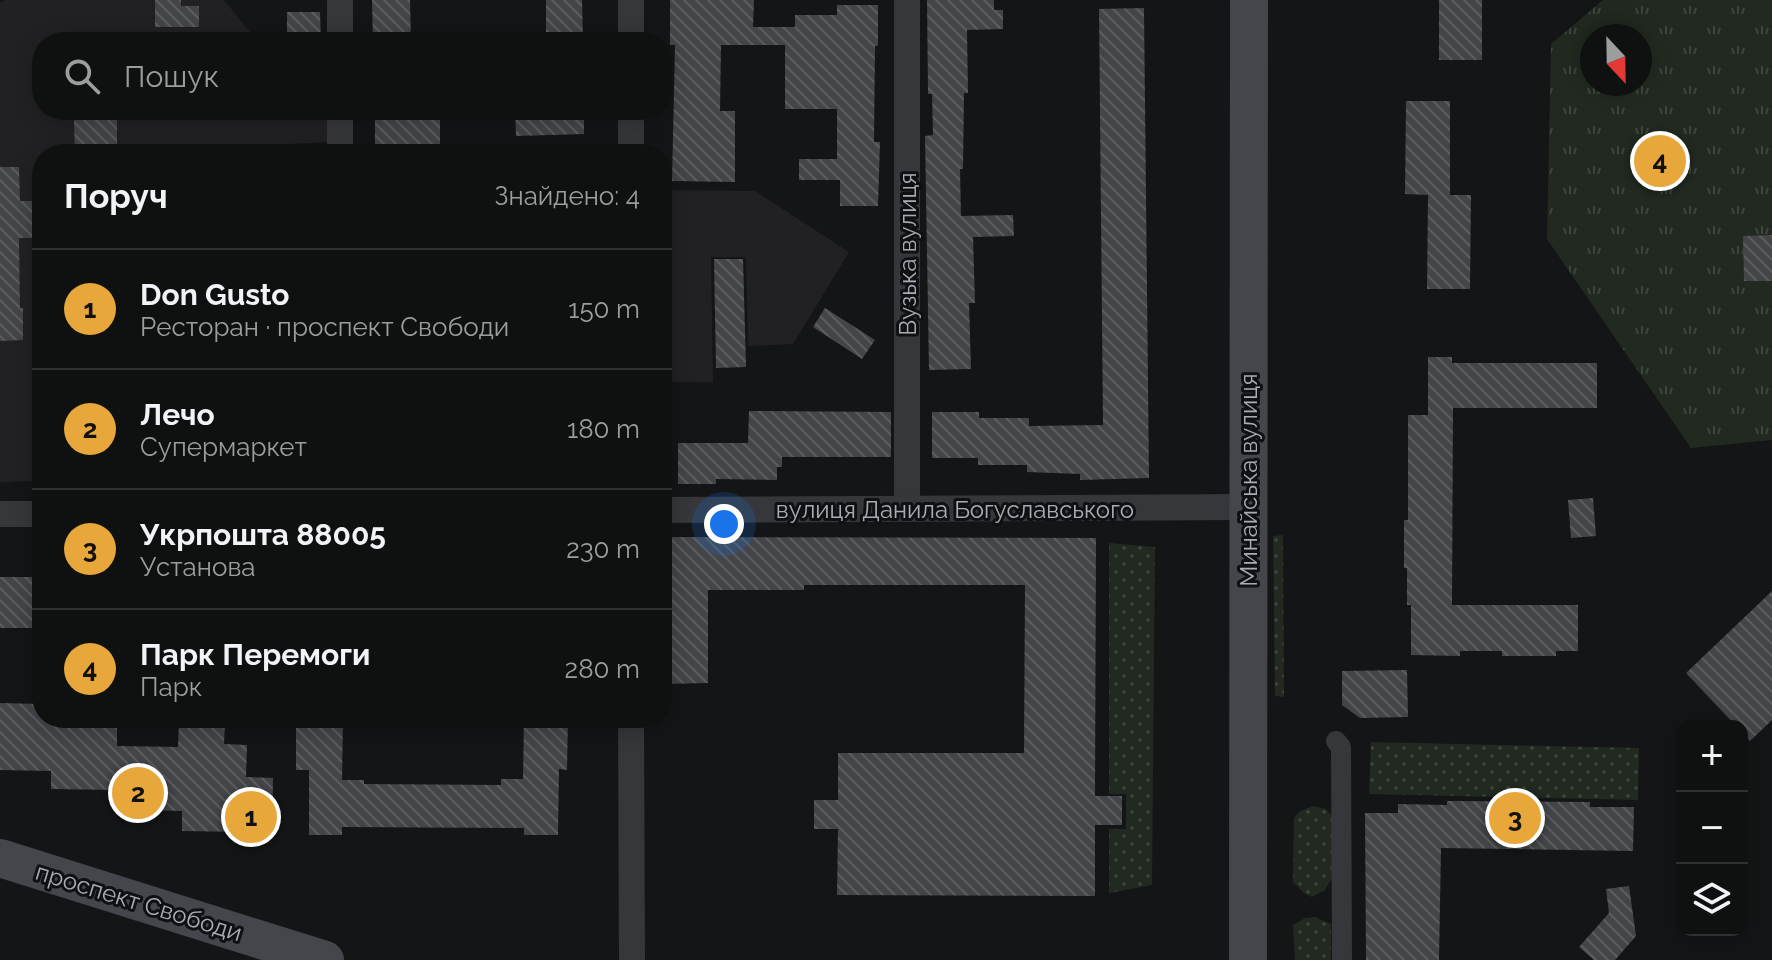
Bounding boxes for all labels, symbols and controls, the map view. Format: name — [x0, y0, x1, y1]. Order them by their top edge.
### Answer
north arrow — [1580, 24, 1652, 96]
search box — [32, 32, 672, 120]
icon: search — [60, 54, 104, 98]
text: Пошук — [124, 59, 219, 94]
pin: 4 — [1634, 131, 1686, 191]
street label: Вузька вулиця — [893, 172, 922, 336]
text: Поруч — [64, 176, 168, 216]
text: Знайдено: 4 — [494, 181, 640, 211]
text: Don Gusto — [140, 277, 290, 312]
text: 1 — [84, 294, 96, 324]
text: 150 m — [568, 294, 640, 324]
text: Ресторан · проспект Свободи — [140, 312, 509, 342]
street label: Минайська вулиця — [1234, 373, 1263, 587]
text: Лечо — [140, 397, 215, 432]
text: 2 — [83, 414, 97, 444]
text: 180 m — [567, 414, 640, 444]
text: Супермаркет — [140, 432, 307, 462]
street label: вулиця Данила Богуславського — [776, 495, 1134, 524]
your location — [704, 504, 744, 544]
text: Укрпошта 88005 — [140, 517, 386, 552]
text: 3 — [83, 534, 97, 564]
text: 230 m — [566, 534, 640, 564]
text: Установа — [140, 552, 256, 582]
text: Парк Перемоги — [140, 637, 370, 672]
text: 4 — [83, 654, 97, 684]
text: 280 m — [565, 654, 640, 684]
text: Парк — [140, 672, 202, 702]
map controls — [1676, 720, 1748, 936]
button: + — [1676, 720, 1748, 792]
pin: 2 — [112, 763, 164, 823]
pin: 1 — [225, 787, 277, 847]
pin: 3 — [1489, 788, 1541, 848]
button: − — [1676, 792, 1748, 864]
street label: проспект Свободи — [32, 857, 246, 947]
button: layers — [1676, 864, 1748, 936]

